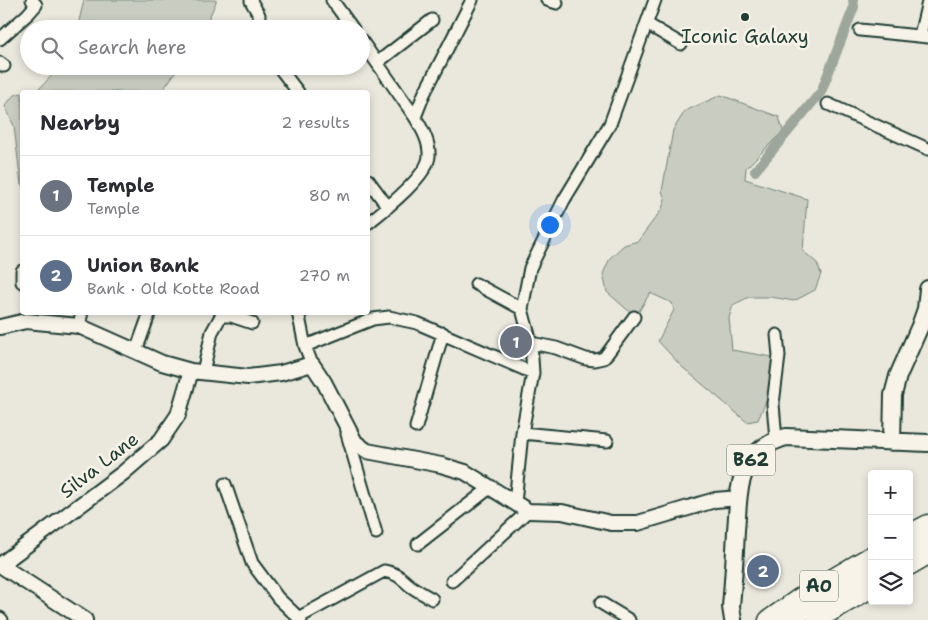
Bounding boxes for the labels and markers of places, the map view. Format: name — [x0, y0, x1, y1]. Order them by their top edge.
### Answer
marker: Iconic Galaxy — [739, 11, 751, 23]
place label: Iconic Galaxy — [681, 24, 809, 49]
pin: 1 — [500, 323, 532, 361]
pin: 2 — [747, 552, 779, 590]

